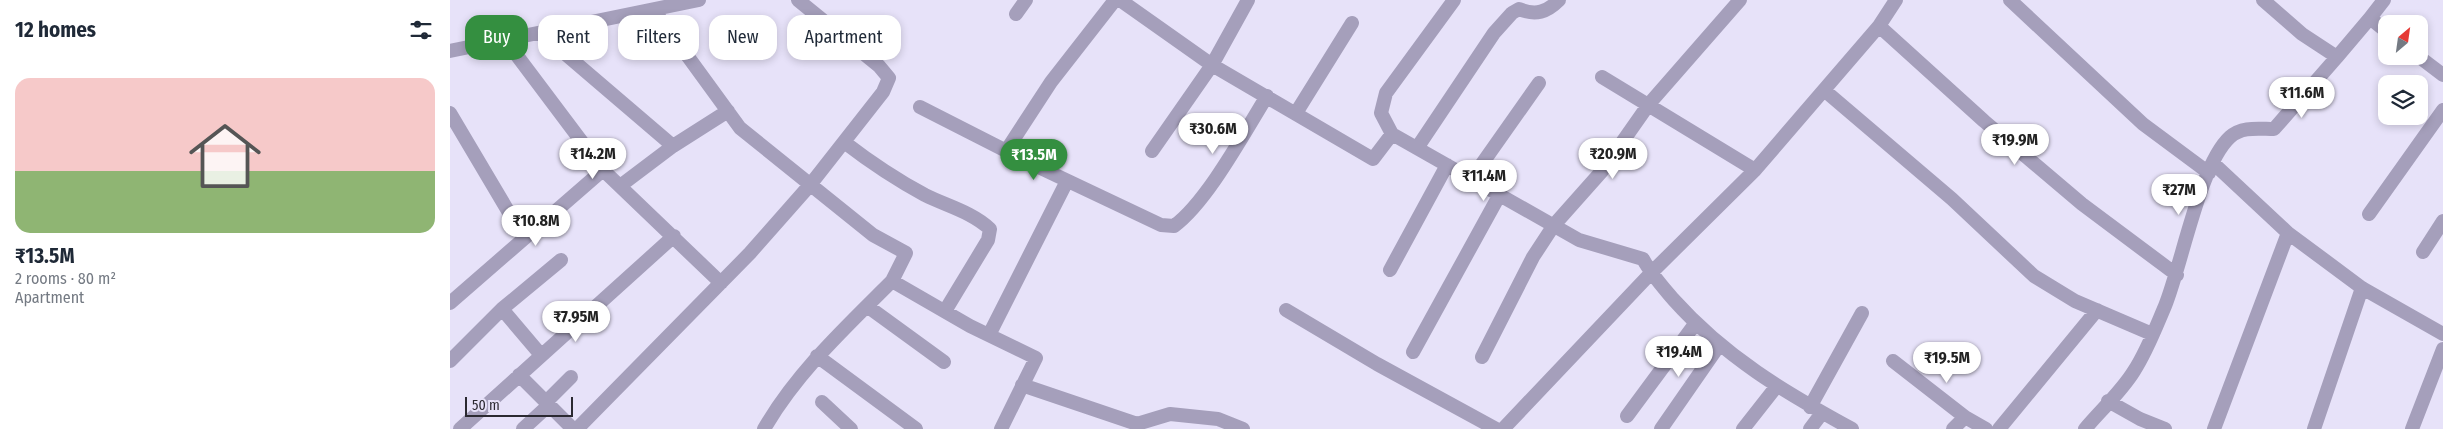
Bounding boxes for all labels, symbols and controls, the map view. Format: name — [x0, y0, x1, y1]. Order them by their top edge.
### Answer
chip: Buy — [465, 15, 528, 60]
chip: Rent — [538, 15, 608, 60]
chip: Filters — [618, 15, 699, 60]
chip: New — [709, 15, 777, 60]
chip: Apartment — [787, 15, 901, 60]
north arrow — [2378, 15, 2428, 65]
map controls — [2378, 15, 2428, 125]
icon: filters — [407, 16, 435, 44]
text: 12 homes — [15, 17, 96, 43]
button: layers — [2378, 75, 2428, 125]
pin: ₹11.6M — [2261, 76, 2343, 119]
text: ₹11.6M — [2280, 83, 2324, 102]
icon: home — [180, 111, 270, 201]
pin: ₹30.6M — [1172, 112, 1254, 155]
text: ₹30.6M — [1189, 119, 1237, 138]
pin: ₹19.9M — [1974, 124, 2056, 166]
text: ₹19.9M — [1992, 130, 2038, 149]
pin: ₹14.2M — [552, 138, 634, 180]
pin: ₹13.5M — [993, 138, 1075, 181]
pin: ₹20.9M — [1572, 138, 1654, 180]
text: ₹14.2M — [570, 144, 616, 163]
text: ₹20.9M — [1589, 144, 1637, 163]
text: ₹13.5M — [1011, 145, 1057, 164]
pin: ₹11.4M — [1443, 160, 1525, 202]
text: ₹11.4M — [1462, 166, 1506, 185]
pin: ₹27M — [2149, 174, 2209, 216]
text: ₹27M — [2162, 180, 2196, 199]
pin: ₹10.8M — [495, 204, 577, 247]
text: ₹10.8M — [513, 211, 559, 230]
text: ₹13.5M — [15, 243, 75, 269]
text: 2 rooms · 80 m² — [15, 269, 116, 288]
text: Apartment — [15, 288, 84, 307]
pin: ₹7.95M — [535, 300, 617, 343]
text: ₹7.95M — [553, 307, 599, 326]
pin: ₹19.4M — [1638, 336, 1720, 378]
text: ₹19.4M — [1656, 342, 1702, 361]
pin: ₹19.5M — [1906, 342, 1988, 384]
text: ₹19.5M — [1924, 348, 1970, 367]
scale bar — [465, 394, 572, 417]
text: 50 m — [472, 397, 500, 414]

